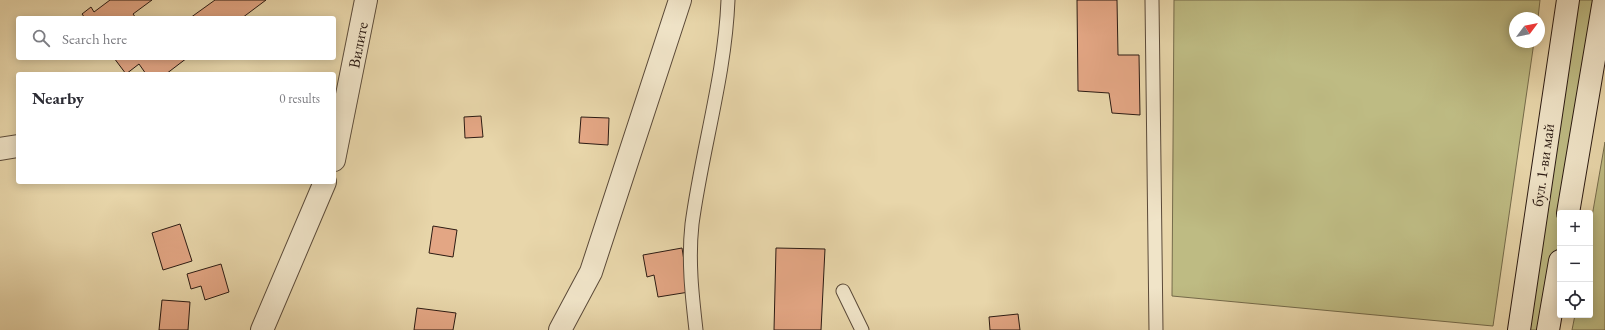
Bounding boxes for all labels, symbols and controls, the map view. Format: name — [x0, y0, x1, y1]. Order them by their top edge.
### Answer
north arrow — [1509, 12, 1545, 48]
search box — [16, 16, 336, 60]
street label: Вилите — [343, 20, 373, 70]
icon: search — [30, 27, 52, 49]
text: Search here — [62, 29, 127, 48]
text: Nearby — [32, 87, 84, 109]
text: 0 results — [279, 90, 320, 107]
street label: бул. 1-ви май — [1527, 122, 1559, 208]
map controls — [1557, 210, 1593, 318]
button: + — [1557, 210, 1593, 246]
button: − — [1557, 246, 1593, 282]
button: locate — [1557, 282, 1593, 318]

